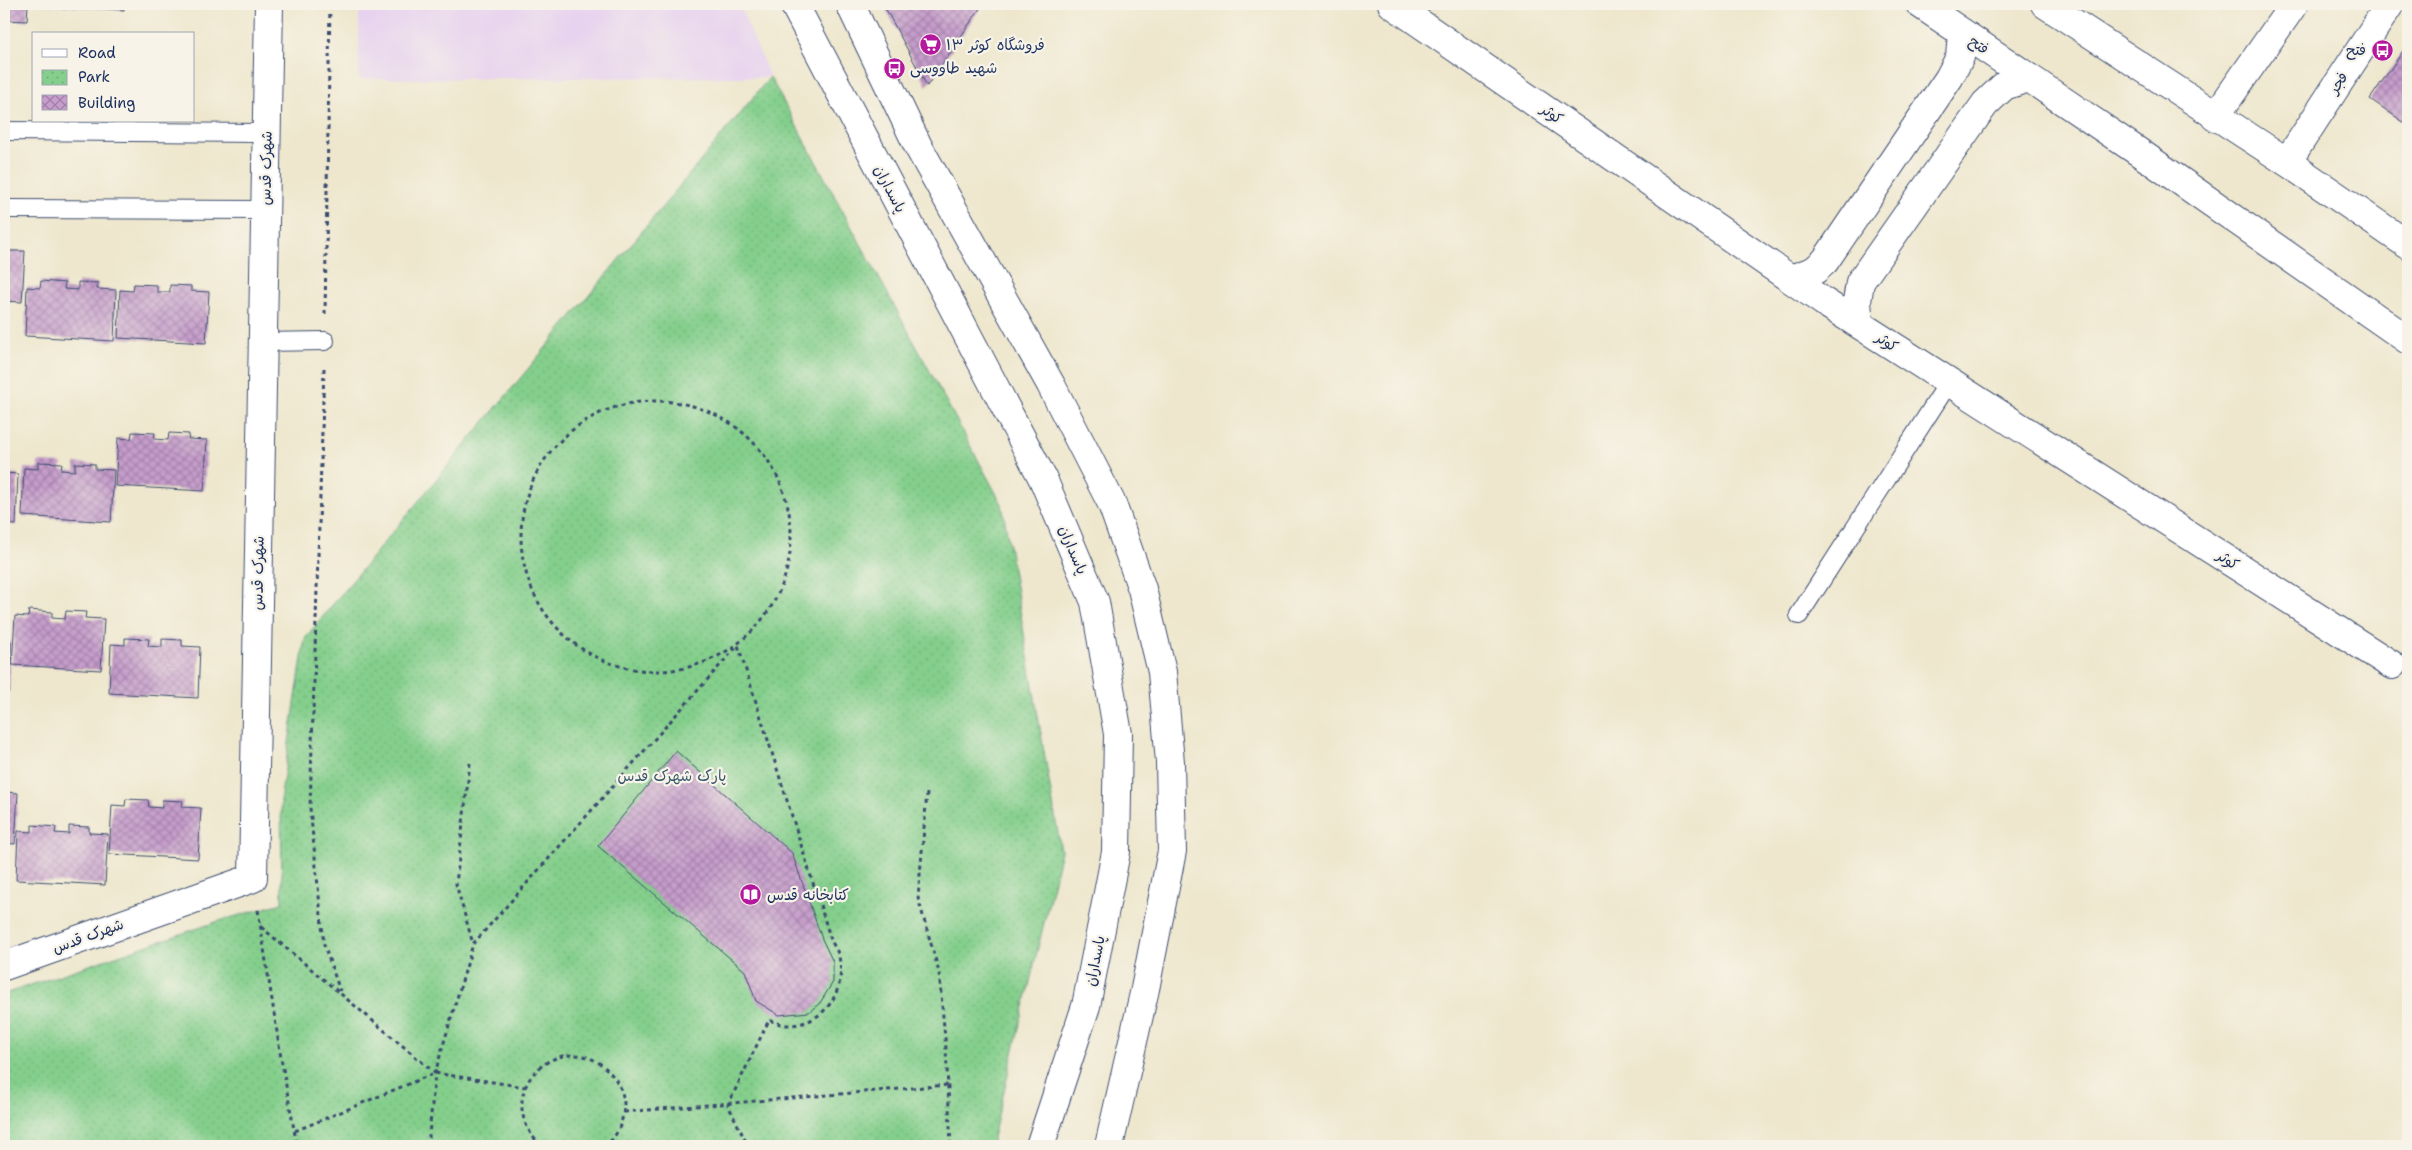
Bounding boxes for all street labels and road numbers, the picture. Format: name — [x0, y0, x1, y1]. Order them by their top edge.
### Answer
street label: فتح — [1965, 31, 1993, 59]
street label: فجر — [2322, 68, 2352, 99]
street label: کوثر — [1535, 98, 1567, 129]
street label: شهرک قدس — [255, 131, 277, 205]
street label: پاسداران — [869, 162, 911, 216]
street label: کوثر — [1870, 326, 1902, 357]
street label: پاسداران — [1054, 522, 1092, 578]
street label: شهرک قدس — [247, 536, 269, 610]
street label: کوثر — [2211, 544, 2243, 575]
street label: شهرک قدس — [50, 914, 126, 958]
street label: پاسداران — [1080, 934, 1110, 988]

